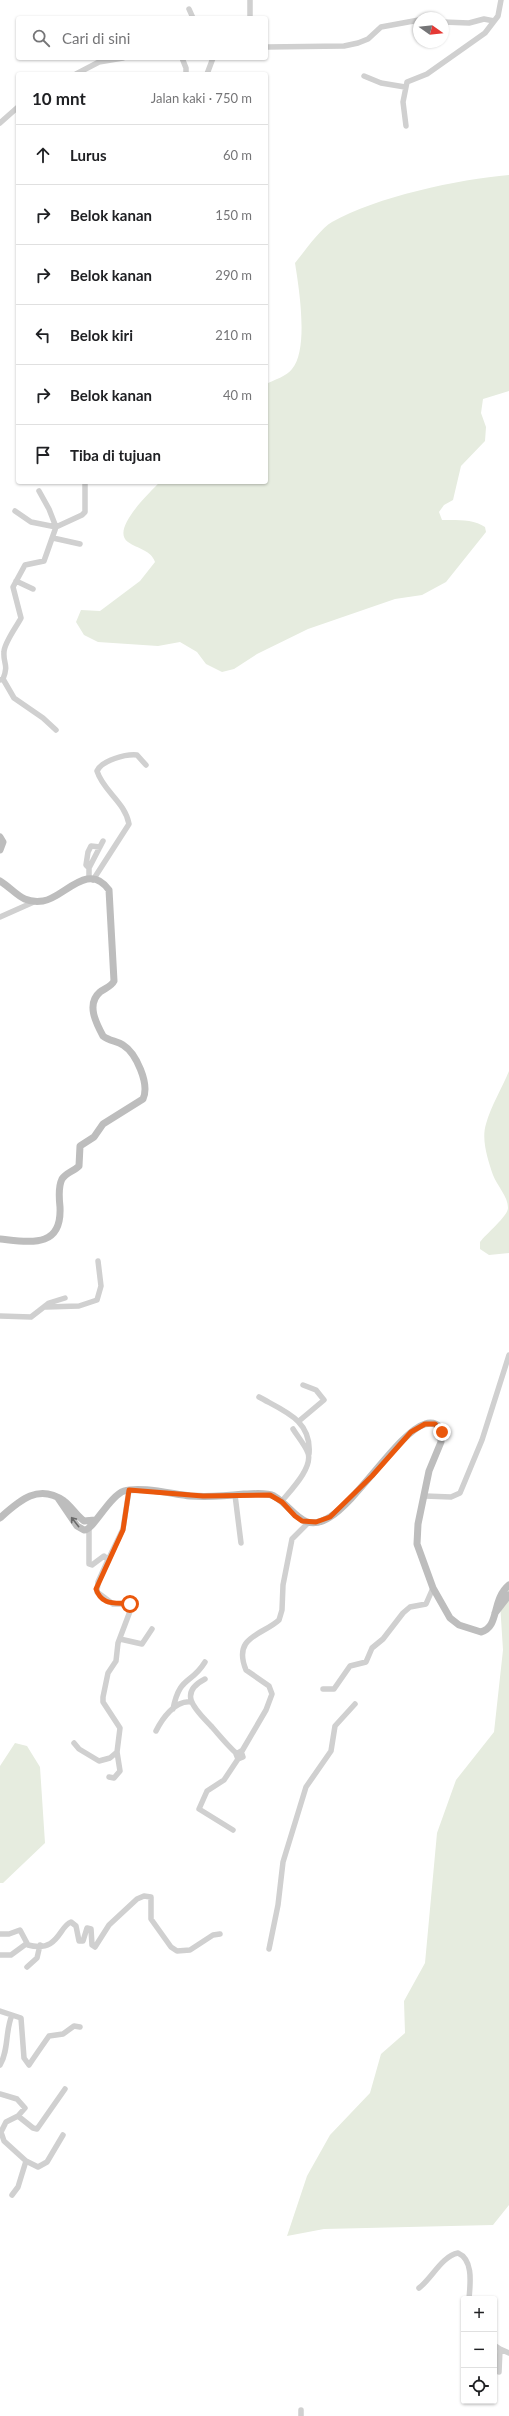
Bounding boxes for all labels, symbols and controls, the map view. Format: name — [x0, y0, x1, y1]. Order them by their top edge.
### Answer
north arrow — [413, 12, 449, 48]
search box — [16, 16, 268, 60]
icon: search — [30, 27, 52, 49]
text: Cari di sini — [62, 29, 130, 47]
text: 10 mnt — [32, 88, 86, 109]
text: Jalan kaki · 750 m — [151, 90, 252, 106]
icon: ahead — [32, 144, 54, 166]
text: Lurus — [70, 146, 107, 164]
text: 60 m — [223, 147, 252, 163]
icon: right — [32, 204, 54, 226]
text: Belok kanan — [70, 206, 152, 224]
text: 150 m — [215, 207, 252, 223]
icon: right — [32, 264, 54, 286]
text: Belok kanan — [70, 266, 152, 284]
text: 290 m — [215, 267, 252, 283]
icon: left — [32, 324, 54, 346]
text: Belok kiri — [70, 326, 133, 344]
text: 210 m — [215, 327, 252, 343]
icon: right — [32, 384, 54, 406]
text: Belok kanan — [70, 386, 152, 404]
text: 40 m — [223, 387, 252, 403]
icon: arrive — [32, 444, 54, 466]
text: Tiba di tujuan — [70, 446, 161, 464]
route end — [433, 1423, 451, 1441]
one-way arrow — [70, 1517, 79, 1528]
route start — [121, 1595, 139, 1613]
map controls — [461, 2296, 497, 2404]
button: + — [461, 2296, 497, 2332]
button: − — [461, 2332, 497, 2368]
button: locate — [461, 2368, 497, 2404]

